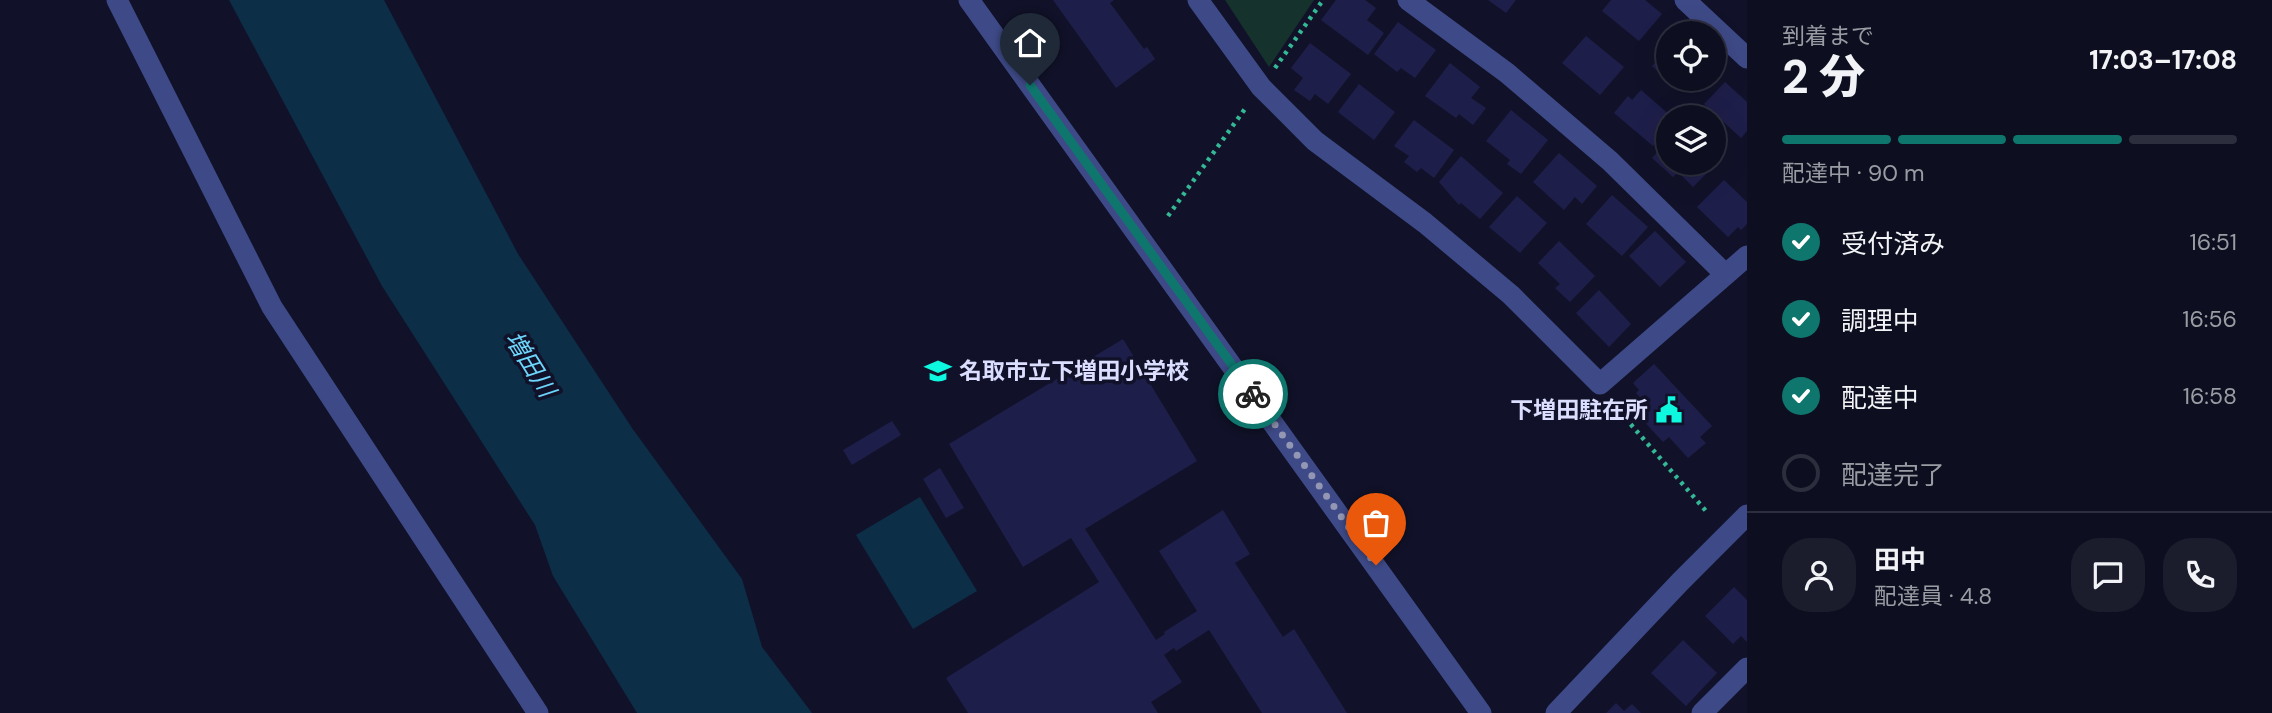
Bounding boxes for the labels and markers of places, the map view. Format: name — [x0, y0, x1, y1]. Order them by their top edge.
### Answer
pin — [1000, 13, 1060, 85]
school or university icon: 名取市立下増田小学校 — [923, 356, 953, 386]
place label: 名取市立下増田小学校 — [959, 356, 1189, 386]
place label: 下増田駐在所 — [1510, 395, 1648, 425]
public building icon: 下増田駐在所 — [1654, 395, 1684, 425]
pin — [1346, 493, 1406, 565]

